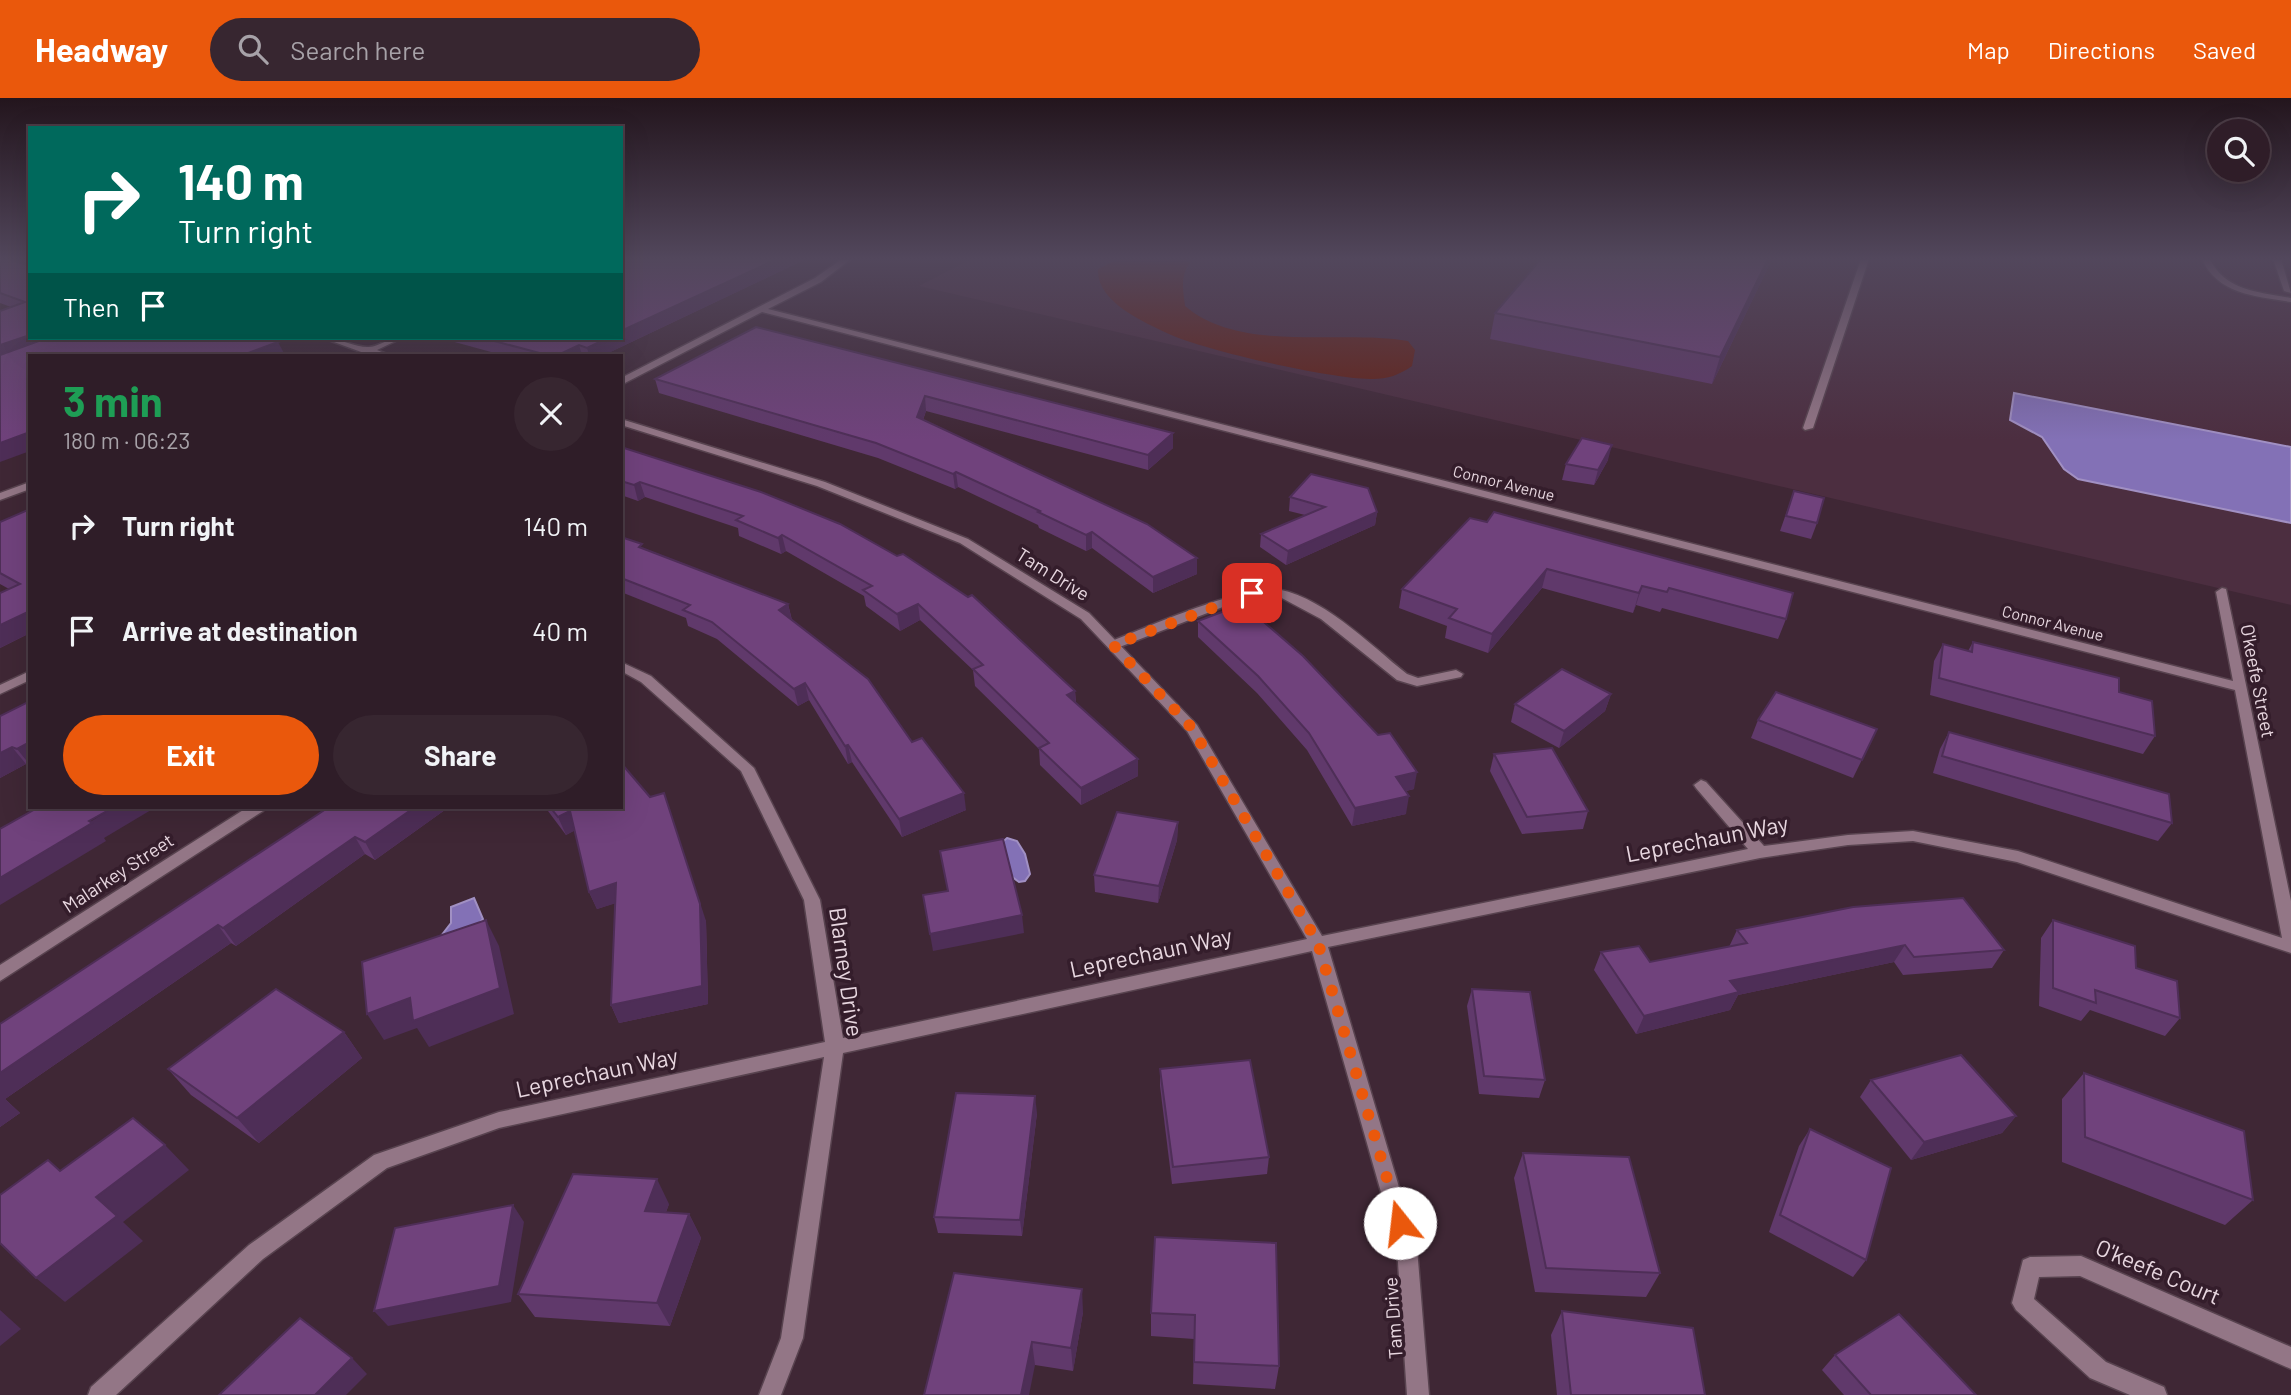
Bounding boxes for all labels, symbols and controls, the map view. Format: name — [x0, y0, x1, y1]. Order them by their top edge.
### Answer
search box — [210, 18, 700, 81]
text: Headway — [35, 29, 168, 69]
icon: search — [234, 30, 272, 68]
text: Search here — [290, 34, 425, 65]
text: Map — [1967, 35, 2010, 64]
text: Directions — [2048, 35, 2155, 64]
text: Saved — [2193, 35, 2256, 64]
map controls — [2207, 119, 2270, 182]
button: search — [2207, 119, 2270, 182]
text: 140 m — [178, 151, 304, 210]
icon: right — [63, 154, 154, 245]
text: Turn right — [178, 211, 313, 249]
icon: arrive — [134, 287, 172, 325]
text: Then — [63, 291, 120, 322]
text: 3 min — [63, 375, 163, 425]
button: close — [514, 377, 588, 451]
text: 180 m · 06:23 — [63, 426, 190, 454]
street label: Connor Avenue — [1451, 461, 1557, 504]
icon: right — [63, 507, 101, 545]
text: Turn right — [122, 510, 235, 541]
text: 140 m — [523, 510, 588, 541]
street label: Tam Drive — [1012, 542, 1094, 605]
pin — [1222, 563, 1282, 623]
icon: arrive — [1233, 574, 1271, 612]
street label: Connor Avenue — [2000, 601, 2106, 644]
icon: arrive — [63, 612, 101, 650]
text: Arrive at destination — [122, 615, 358, 646]
text: 40 m — [532, 615, 588, 646]
street label: O'keefe Street — [2236, 622, 2281, 740]
button: Exit — [63, 715, 319, 795]
button: Share — [333, 715, 588, 795]
street label: Leprechaun Way — [1623, 808, 1791, 868]
street label: Malarkey Street — [58, 828, 178, 917]
street label: Blarney Drive — [824, 905, 870, 1038]
street label: Leprechaun Way — [1067, 921, 1235, 983]
street label: Leprechaun Way — [513, 1041, 681, 1103]
position arrow — [1363, 1186, 1437, 1260]
street label: O'keefe Court — [2092, 1232, 2225, 1310]
street label: Tam Drive — [1378, 1276, 1407, 1360]

